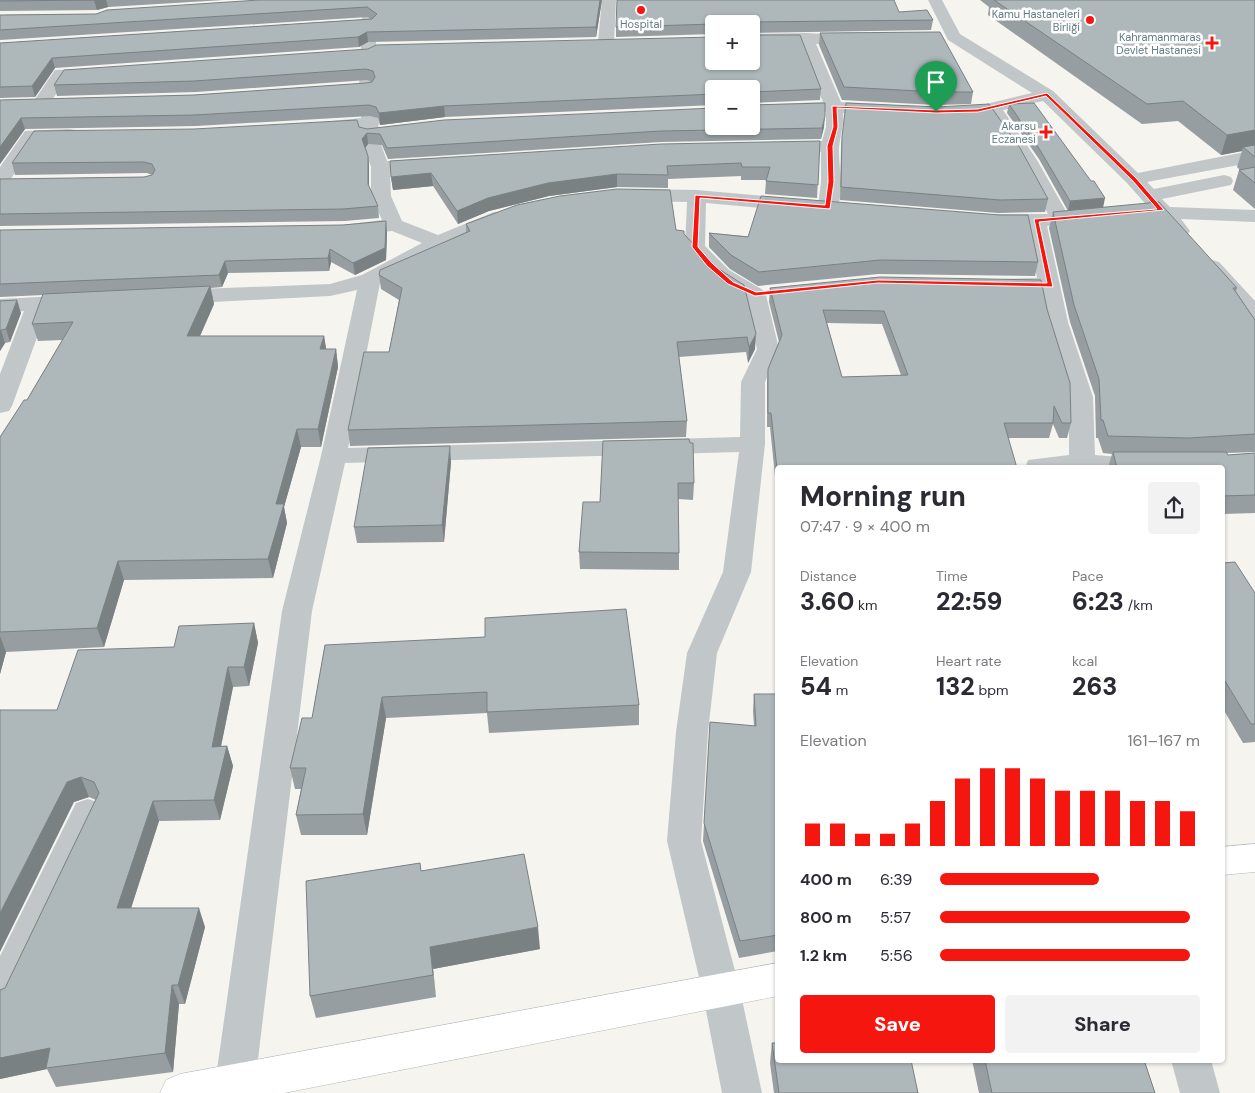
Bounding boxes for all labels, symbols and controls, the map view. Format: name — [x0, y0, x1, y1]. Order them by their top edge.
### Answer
marker: Hospital — [635, 4, 647, 16]
place label: Kamu Hastaneleri Birliği — [992, 7, 1080, 34]
marker: Kamu Hastaneleri Birliği — [1084, 14, 1096, 26]
map controls — [705, 15, 760, 135]
button: + — [705, 15, 760, 70]
place label: Hospital — [620, 17, 662, 31]
place label: Kahramanmaras Devlet Hastanesi — [1116, 30, 1201, 57]
marker: Kahramanmaras Devlet Hastanesi — [1205, 36, 1219, 50]
pin — [915, 61, 957, 112]
icon: arrive — [922, 68, 950, 96]
button: − — [705, 80, 760, 135]
place label: Akarsu Eczanesi — [992, 119, 1036, 146]
marker: Akarsu Eczanesi — [1040, 126, 1052, 138]
text: Morning run — [800, 478, 966, 515]
button: share — [1148, 482, 1200, 534]
text: 07:47 · 9 × 400 m — [800, 516, 930, 537]
text: Distance — [800, 567, 857, 585]
text: Time — [936, 567, 968, 585]
text: Pace — [1072, 567, 1103, 585]
text: 3.60 — [800, 585, 854, 618]
text: 22:59 — [936, 585, 1002, 618]
text: 6:23 — [1072, 585, 1124, 618]
text: km — [854, 596, 878, 614]
text: /km — [1124, 596, 1153, 614]
text: Elevation — [800, 652, 858, 670]
text: Heart rate — [936, 652, 1001, 670]
text: kcal — [1072, 652, 1097, 670]
text: 54 — [800, 670, 832, 703]
text: 132 — [936, 670, 975, 703]
text: 263 — [1072, 670, 1117, 703]
text: m — [832, 681, 848, 699]
text: bpm — [975, 681, 1009, 699]
text: Elevation — [800, 730, 867, 751]
text: 161–167 m — [1128, 730, 1200, 751]
text: 400 m — [800, 869, 852, 890]
text: 6:39 — [880, 869, 912, 890]
text: 800 m — [800, 907, 851, 928]
text: 5:57 — [880, 907, 911, 928]
text: 1.2 km — [800, 945, 847, 966]
text: 5:56 — [880, 945, 913, 966]
button: Save — [800, 995, 995, 1053]
button: Share — [1005, 995, 1200, 1053]

